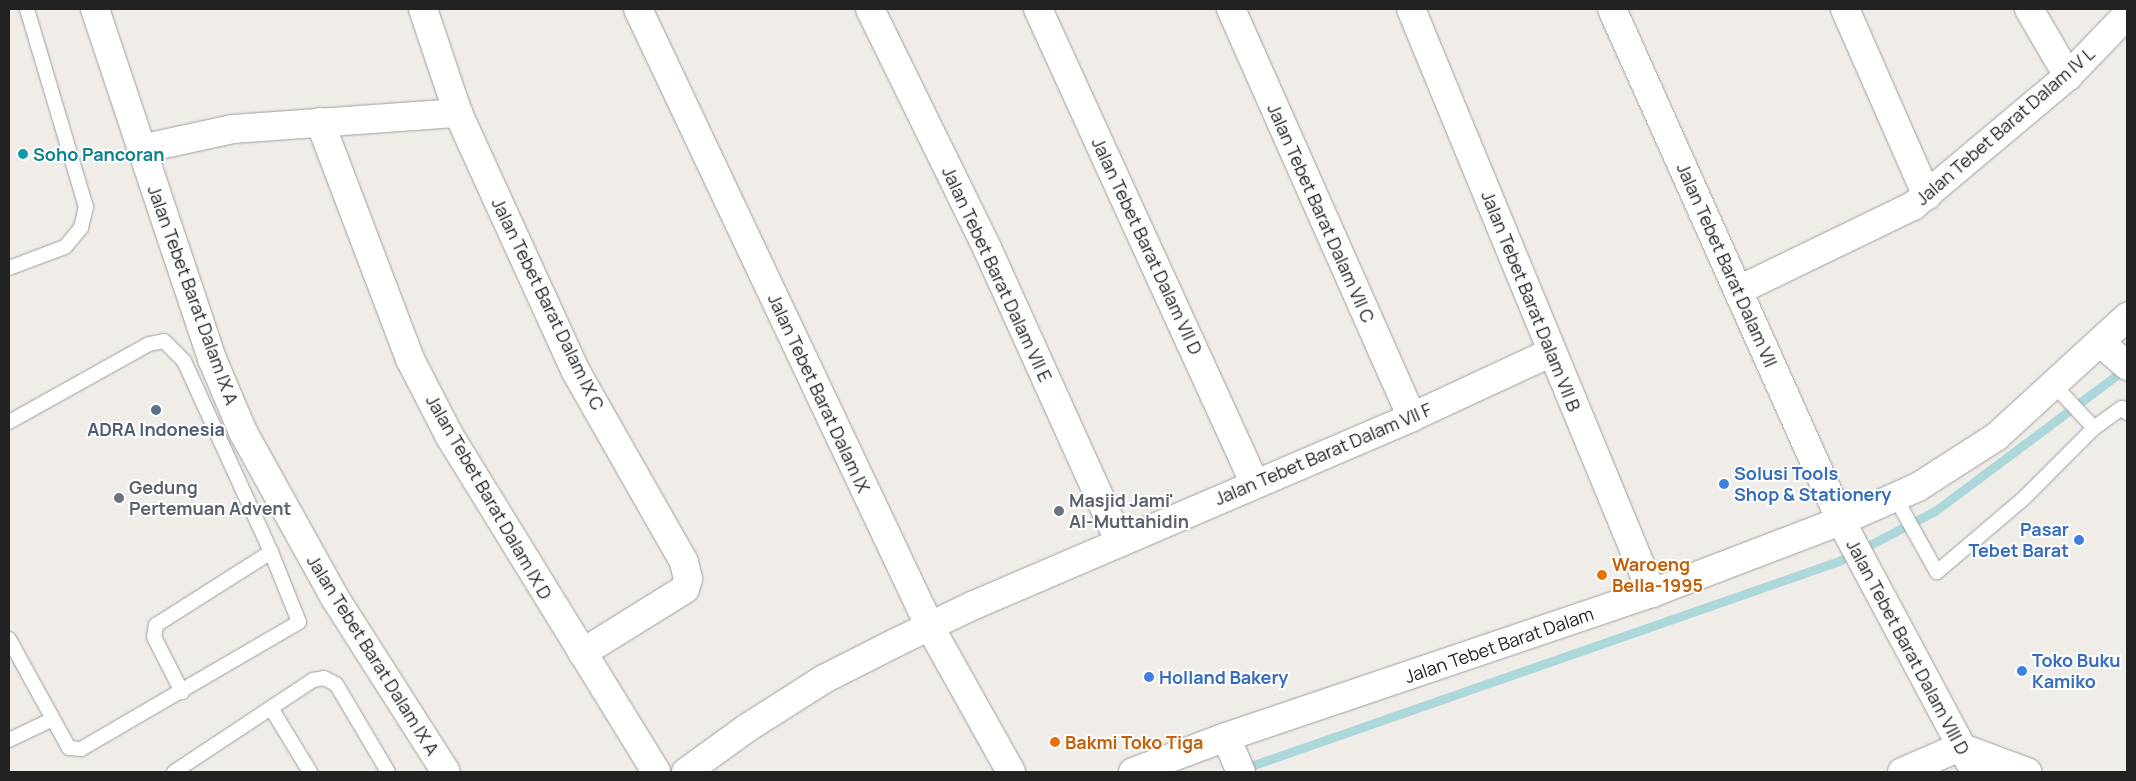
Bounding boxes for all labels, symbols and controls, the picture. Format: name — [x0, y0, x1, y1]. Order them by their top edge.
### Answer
street label: Jalan Tebet Barat Dalam IV L — [1911, 43, 2099, 209]
street label: Jalan Tebet Barat Dalam VII C — [1263, 100, 1379, 326]
street label: Jalan Tebet Barat Dalam VII D — [1087, 134, 1207, 358]
place label: Soho Pancoran — [33, 143, 164, 165]
marker: Soho Pancoran — [17, 148, 29, 160]
street label: Jalan Tebet Barat Dalam VII — [1672, 160, 1782, 370]
street label: Jalan Tebet Barat Dalam VII E — [938, 163, 1056, 385]
street label: Jalan Tebet Barat Dalam IX A — [143, 182, 243, 408]
street label: Jalan Tebet Barat Dalam VII B — [1477, 188, 1585, 414]
street label: Jalan Tebet Barat Dalam IX C — [487, 194, 609, 414]
street label: Jalan Tebet Barat Dalam IX — [763, 290, 875, 496]
street label: Jalan Tebet Barat Dalam IX D — [422, 391, 556, 603]
street label: Jalan Tebet Barat Dalam VII F — [1211, 398, 1435, 510]
marker: ADRA Indonesia — [150, 404, 162, 416]
place label: ADRA Indonesia — [87, 418, 225, 440]
place label: Solusi Tools Shop & Stationery — [1734, 463, 1891, 506]
place label: Gedung Pertemuan Advent — [129, 477, 291, 520]
marker: Solusi Tools Shop & Stationery — [1718, 478, 1730, 490]
place label: Masjid Jami' Al-Muttahidin — [1069, 490, 1189, 532]
marker: Gedung Pertemuan Advent — [113, 492, 125, 504]
marker: Masjid Jami' Al-Muttahidin — [1053, 505, 1065, 517]
place label: Pasar Tebet Barat — [1969, 519, 2069, 562]
marker: Pasar Tebet Barat — [2073, 534, 2085, 546]
street label: Jalan Tebet Barat Dalam VIII D — [1842, 536, 1974, 758]
street label: Jalan Tebet Barat Dalam IX A — [302, 551, 444, 759]
place label: Waroeng Bella-1995 — [1612, 554, 1703, 596]
marker: Waroeng Bella-1995 — [1596, 569, 1608, 581]
street label: Jalan Tebet Barat Dalam — [1402, 603, 1596, 687]
place label: Toko Buku Kamiko — [2032, 650, 2120, 692]
marker: Toko Buku Kamiko — [2016, 665, 2028, 677]
place label: Holland Bakery — [1159, 666, 1288, 688]
marker: Holland Bakery — [1143, 671, 1155, 683]
place label: Bakmi Toko Tiga — [1065, 731, 1203, 753]
marker: Bakmi Toko Tiga — [1049, 736, 1061, 748]

